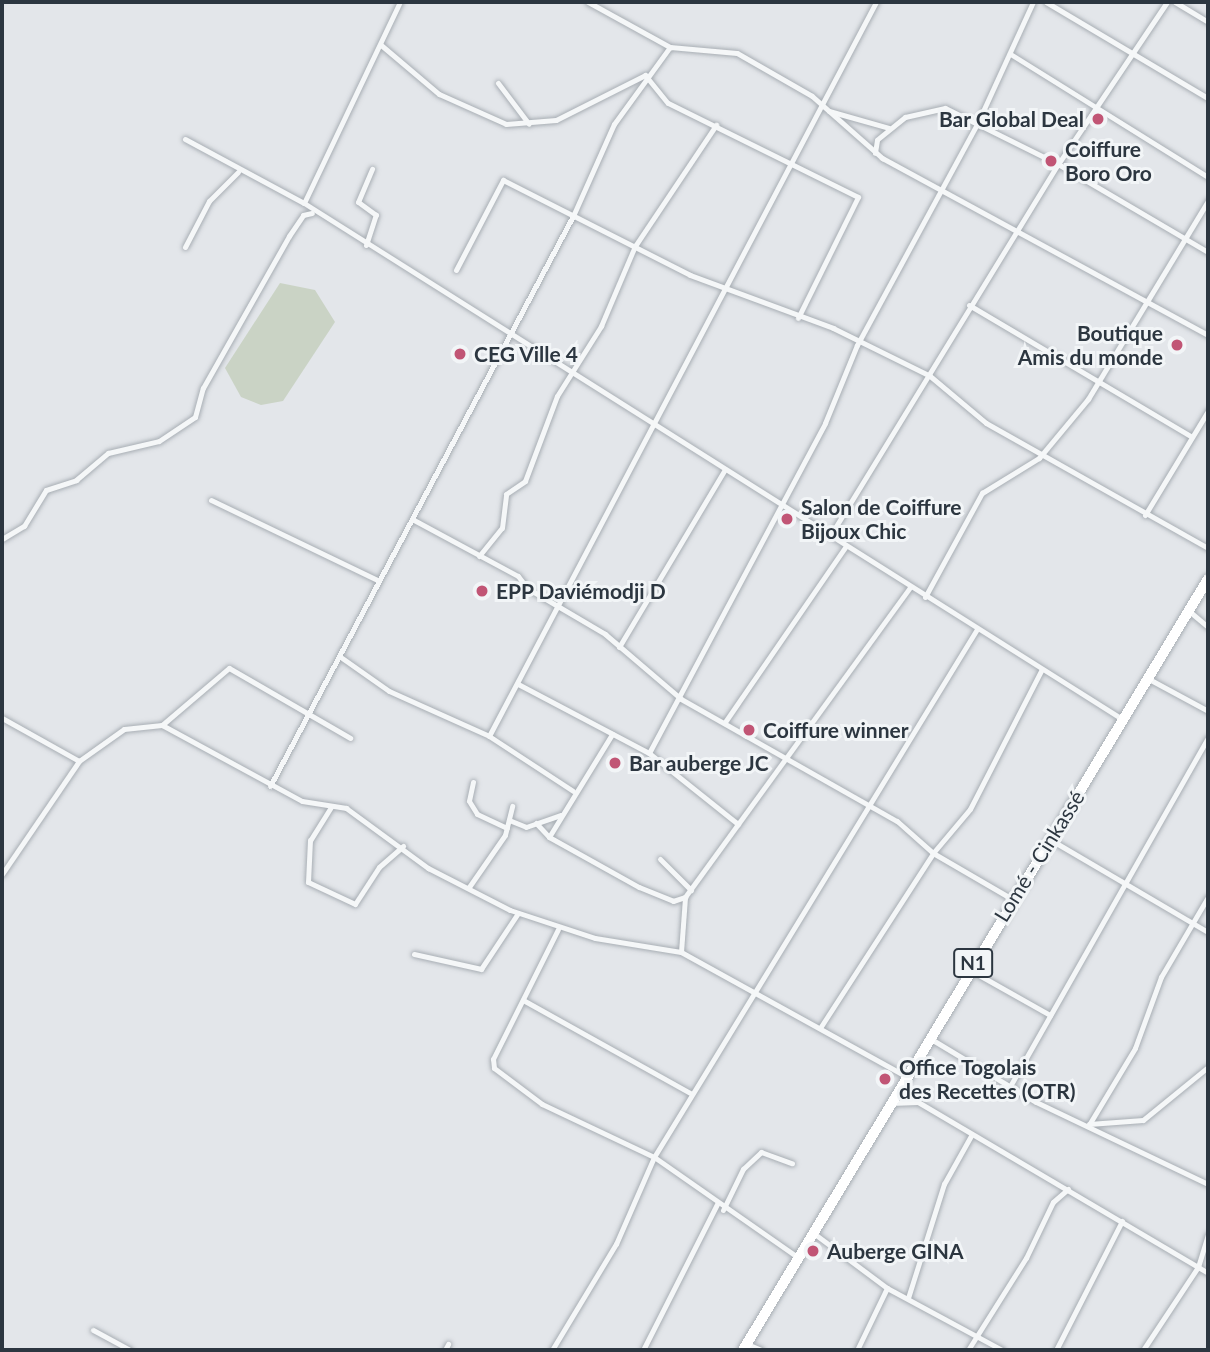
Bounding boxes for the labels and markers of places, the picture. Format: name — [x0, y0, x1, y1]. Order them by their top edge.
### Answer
place label: Bar Global Deal — [938, 106, 1084, 132]
marker: Bar Global Deal — [1090, 111, 1106, 127]
place label: Coiffure Boro Oro — [1065, 136, 1152, 186]
marker: Coiffure Boro Oro — [1043, 153, 1059, 169]
place label: Boutique Amis du monde — [1018, 320, 1163, 370]
marker: Boutique Amis du monde — [1169, 337, 1185, 353]
place label: CEG Ville 4 — [474, 341, 579, 367]
marker: CEG Ville 4 — [452, 346, 468, 362]
place label: Salon de Coiffure Bijoux Chic — [801, 494, 961, 544]
marker: Salon de Coiffure Bijoux Chic — [779, 511, 795, 527]
place label: EPP Daviémodji D — [496, 578, 666, 604]
marker: EPP Daviémodji D — [474, 583, 490, 599]
place label: Coiffure winner — [763, 717, 909, 743]
marker: Coiffure winner — [741, 722, 757, 738]
place label: Bar auberge JC — [629, 750, 770, 776]
marker: Bar auberge JC — [607, 755, 623, 771]
place label: Office Togolais des Recettes (OTR) — [899, 1054, 1075, 1104]
marker: Office Togolais des Recettes (OTR) — [877, 1071, 893, 1087]
place label: Auberge GINA — [827, 1238, 963, 1264]
marker: Auberge GINA — [805, 1243, 821, 1259]

